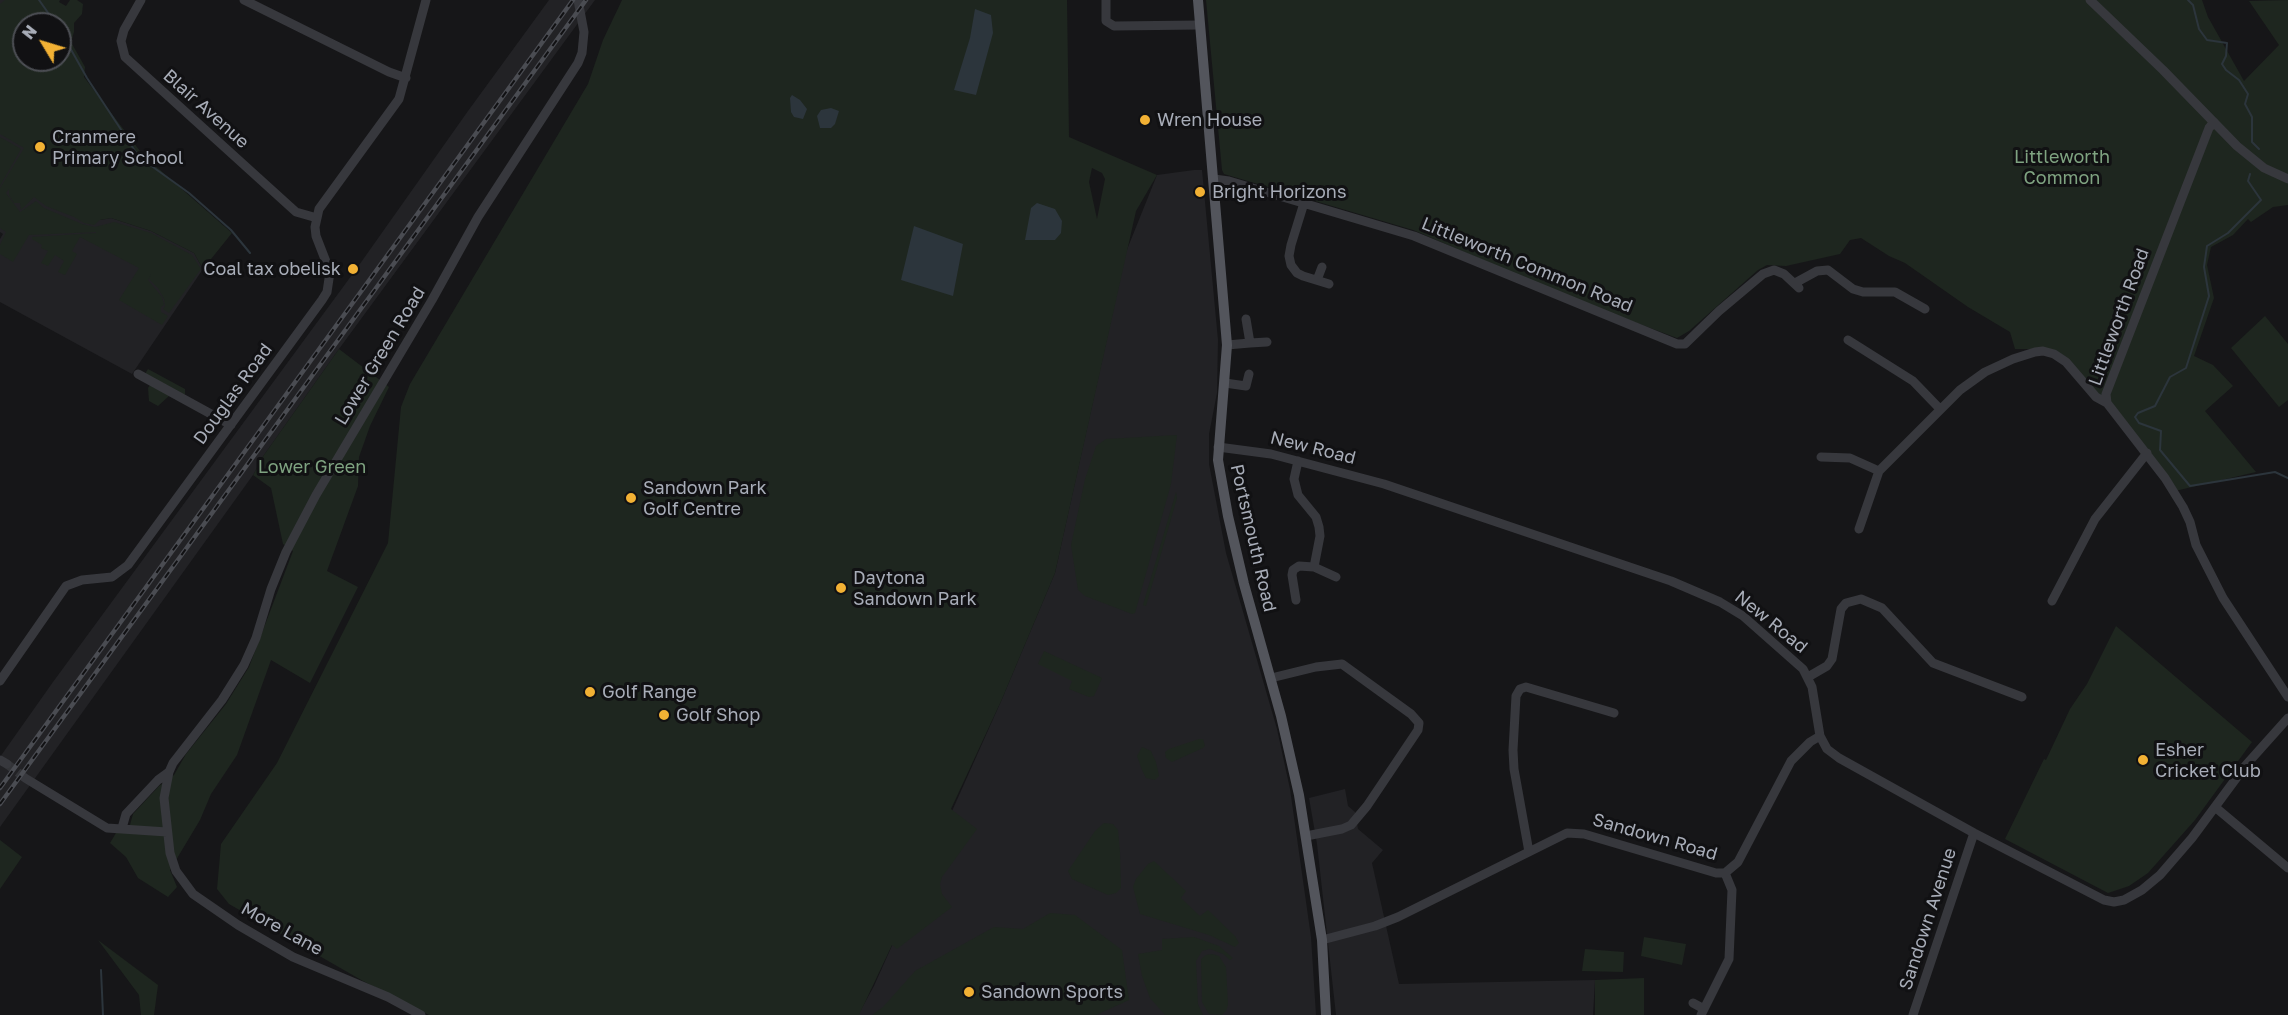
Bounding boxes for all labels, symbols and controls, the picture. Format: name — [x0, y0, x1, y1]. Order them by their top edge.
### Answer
north arrow — [12, 12, 72, 72]
text: N — [18, 21, 41, 43]
street label: Blair Avenue — [159, 65, 253, 153]
place label: Wren House — [1157, 109, 1262, 131]
marker: Wren House — [1138, 113, 1152, 127]
place label: Cranmere Primary School — [52, 126, 184, 168]
marker: Cranmere Primary School — [33, 140, 47, 154]
park label: Littleworth Common — [2014, 146, 2110, 188]
place label: Bright Horizons — [1212, 181, 1346, 203]
marker: Bright Horizons — [1193, 185, 1207, 199]
street label: Littleworth Common Road — [1418, 213, 1636, 317]
street label: Littleworth Road — [2084, 245, 2154, 389]
place label: Coal tax obelisk — [203, 258, 341, 280]
marker: Coal tax obelisk — [346, 262, 360, 276]
street label: Lower Green Road — [330, 283, 430, 429]
street label: Douglas Road — [189, 339, 277, 449]
street label: New Road — [1268, 427, 1358, 469]
park label: Lower Green — [258, 456, 366, 478]
street label: Portsmouth Road — [1225, 462, 1281, 614]
place label: Sandown Park Golf Centre — [643, 477, 767, 520]
marker: Sandown Park Golf Centre — [624, 491, 638, 505]
place label: Daytona Sandown Park — [853, 567, 977, 610]
marker: Daytona Sandown Park — [834, 581, 848, 595]
street label: New Road — [1730, 586, 1812, 658]
place label: Golf Range — [602, 681, 697, 703]
marker: Golf Range — [583, 685, 597, 699]
place label: Golf Shop — [676, 704, 760, 726]
marker: Golf Shop — [657, 708, 671, 722]
place label: Esher Cricket Club — [2155, 739, 2261, 782]
marker: Esher Cricket Club — [2136, 753, 2150, 767]
street label: Sandown Road — [1590, 809, 1720, 865]
street label: Sandown Avenue — [1895, 845, 1961, 993]
street label: More Lane — [237, 898, 327, 960]
place label: Sandown Sports — [981, 981, 1123, 1003]
marker: Sandown Sports — [962, 985, 976, 999]

